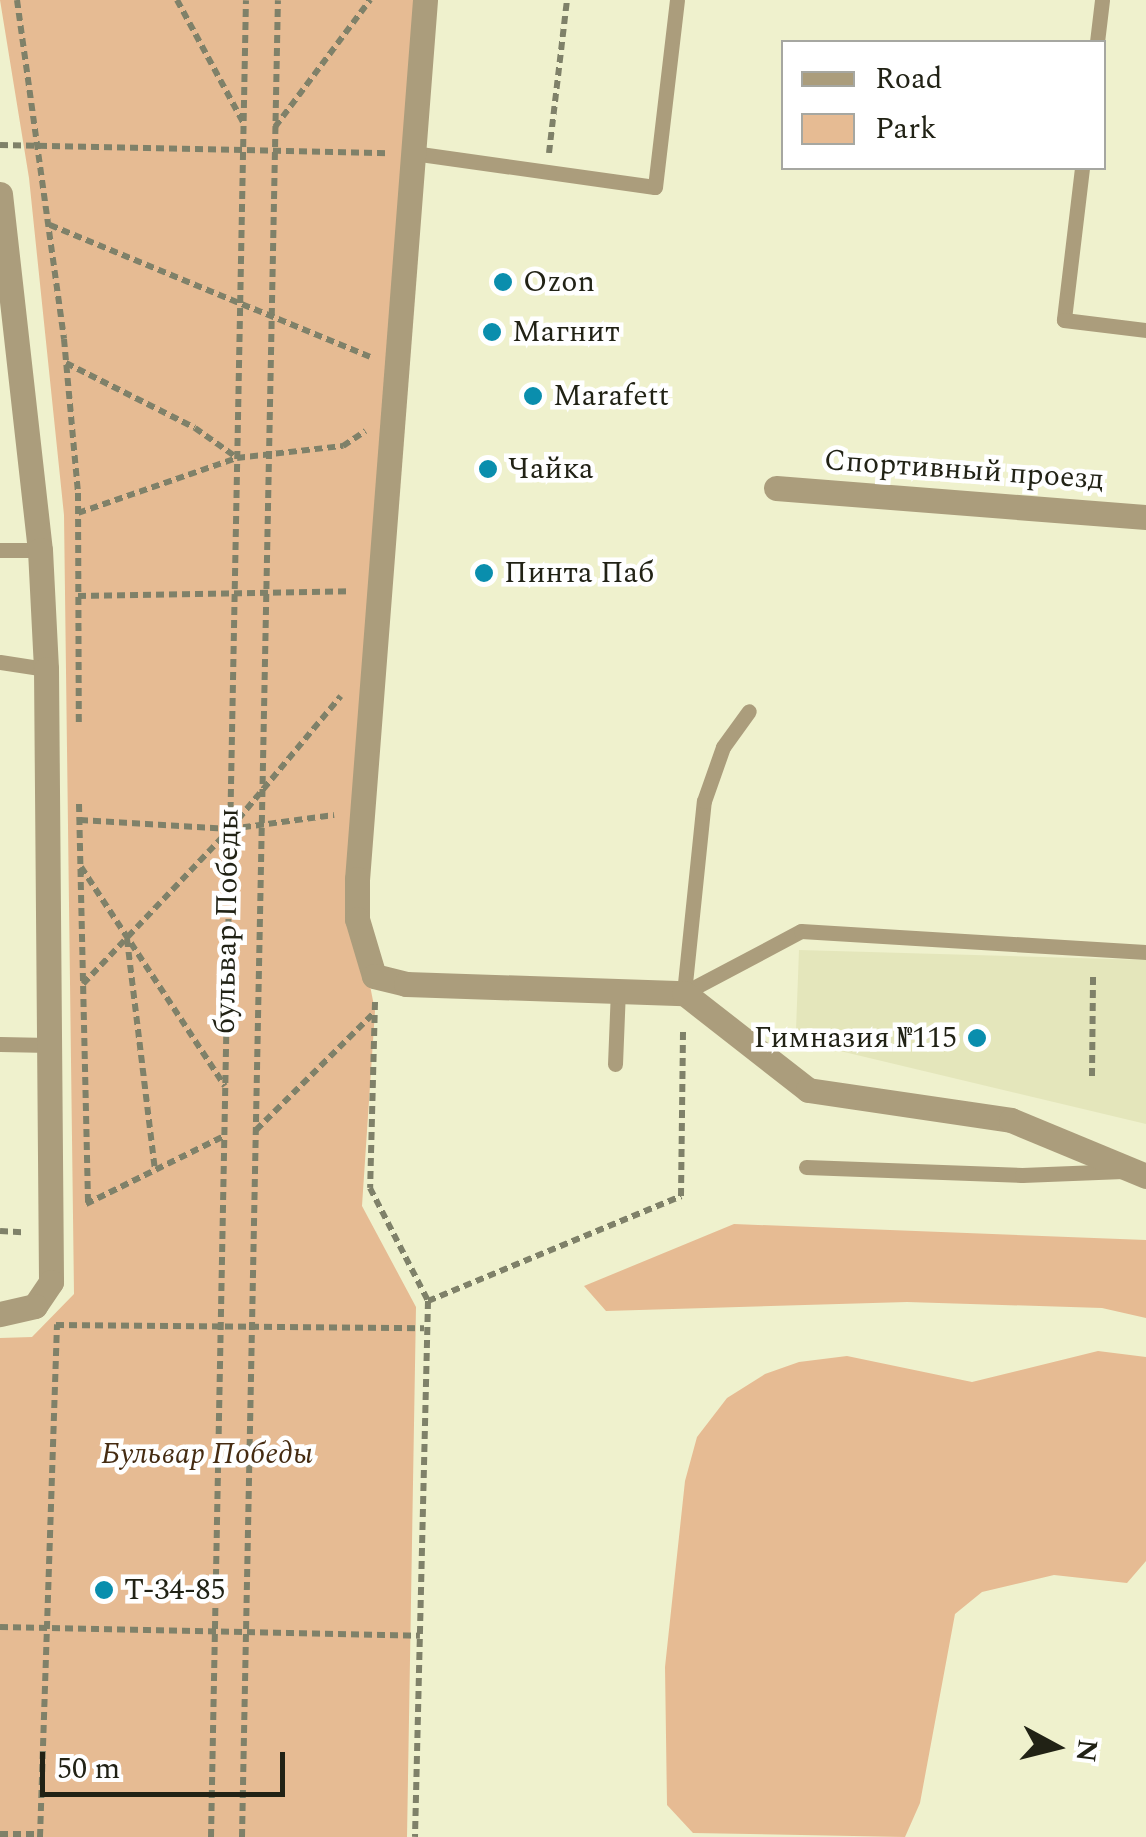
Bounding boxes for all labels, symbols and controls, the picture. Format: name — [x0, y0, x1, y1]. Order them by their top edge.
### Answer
legend — [781, 40, 1106, 170]
text: Road — [875, 56, 943, 102]
text: Park — [875, 106, 937, 152]
place label: Ozon — [523, 264, 595, 300]
marker: Ozon — [492, 271, 514, 293]
place label: Магнит — [512, 314, 620, 350]
marker: Магнит — [481, 321, 503, 343]
place label: Marafett — [553, 378, 669, 414]
marker: Marafett — [522, 385, 544, 407]
street label: Спортивный проезд — [823, 442, 1105, 498]
place label: Чайка — [508, 451, 594, 487]
marker: Чайка — [477, 458, 499, 480]
place label: Пинта Паб — [504, 555, 654, 591]
marker: Пинта Паб — [473, 562, 495, 584]
street label: бульвар Победы — [207, 808, 247, 1034]
place label: Гимназия №115 — [754, 1020, 957, 1056]
marker: Гимназия №115 — [966, 1027, 988, 1049]
park label: Бульвар Победы — [101, 1436, 313, 1472]
place label: Т-34-85 — [124, 1572, 226, 1608]
marker: Т-34-85 — [93, 1579, 115, 1601]
north arrow — [1006, 1697, 1106, 1797]
scale bar — [45, 1732, 290, 1794]
text: N — [1064, 1737, 1109, 1765]
text: 50 m — [57, 1746, 120, 1792]

